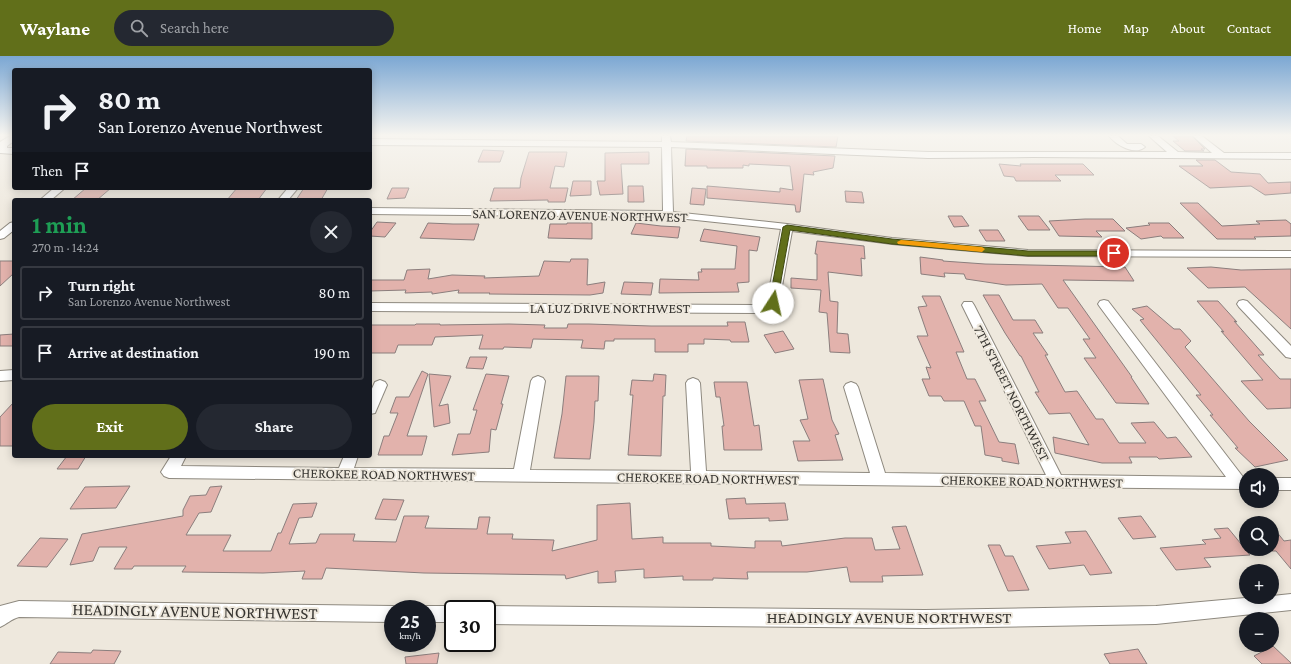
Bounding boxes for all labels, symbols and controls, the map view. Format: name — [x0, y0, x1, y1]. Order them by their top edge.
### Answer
search box — [114, 10, 394, 46]
icon: search — [128, 17, 150, 39]
text: Waylane — [20, 18, 90, 39]
text: Search here — [160, 20, 229, 36]
text: Home — [1068, 20, 1101, 36]
text: Map — [1123, 20, 1149, 36]
text: About — [1171, 20, 1205, 36]
text: Contact — [1227, 20, 1271, 36]
icon: right — [32, 84, 84, 136]
text: 80 m — [98, 84, 160, 115]
text: San Lorenzo Avenue Northwest — [98, 117, 322, 137]
icon: arrive — [71, 160, 93, 182]
text: Then — [32, 163, 63, 179]
street label: SAN LORENZO AVENUE NORTHWEST — [472, 205, 688, 225]
text: 1 min — [32, 211, 87, 238]
button: close — [310, 211, 352, 253]
pin — [1097, 236, 1131, 270]
text: 270 m · 14:24 — [32, 240, 99, 255]
icon: arrive — [1103, 242, 1125, 264]
text: Turn right — [68, 278, 135, 294]
icon: right — [34, 282, 56, 304]
position arrow — [752, 282, 794, 324]
text: 80 m — [319, 285, 350, 301]
text: San Lorenzo Avenue Northwest — [68, 294, 230, 309]
street label: LA LUZ DRIVE NORTHWEST — [530, 300, 691, 316]
street label: 7TH STREET NORTHWEST — [971, 322, 1053, 464]
icon: arrive — [34, 342, 56, 364]
text: Arrive at destination — [68, 345, 199, 361]
text: 190 m — [314, 345, 350, 361]
button: Exit — [32, 404, 188, 450]
button: Share — [196, 404, 352, 450]
street label: CHEROKEE ROAD NORTHWEST — [293, 464, 476, 484]
street label: CHEROKEE ROAD NORTHWEST — [617, 468, 800, 488]
map controls — [1239, 468, 1279, 652]
button: sound — [1239, 468, 1279, 508]
street label: CHEROKEE ROAD NORTHWEST — [941, 471, 1124, 491]
button: search — [1239, 516, 1279, 556]
button: + — [1239, 564, 1279, 604]
street label: HEADINGLY AVENUE NORTHWEST — [72, 600, 318, 623]
speed limit sign: 30 — [444, 600, 496, 652]
street label: HEADINGLY AVENUE NORTHWEST — [766, 608, 1012, 627]
text: 25 — [400, 610, 420, 632]
button: − — [1239, 612, 1279, 652]
text: km/h — [399, 630, 421, 641]

